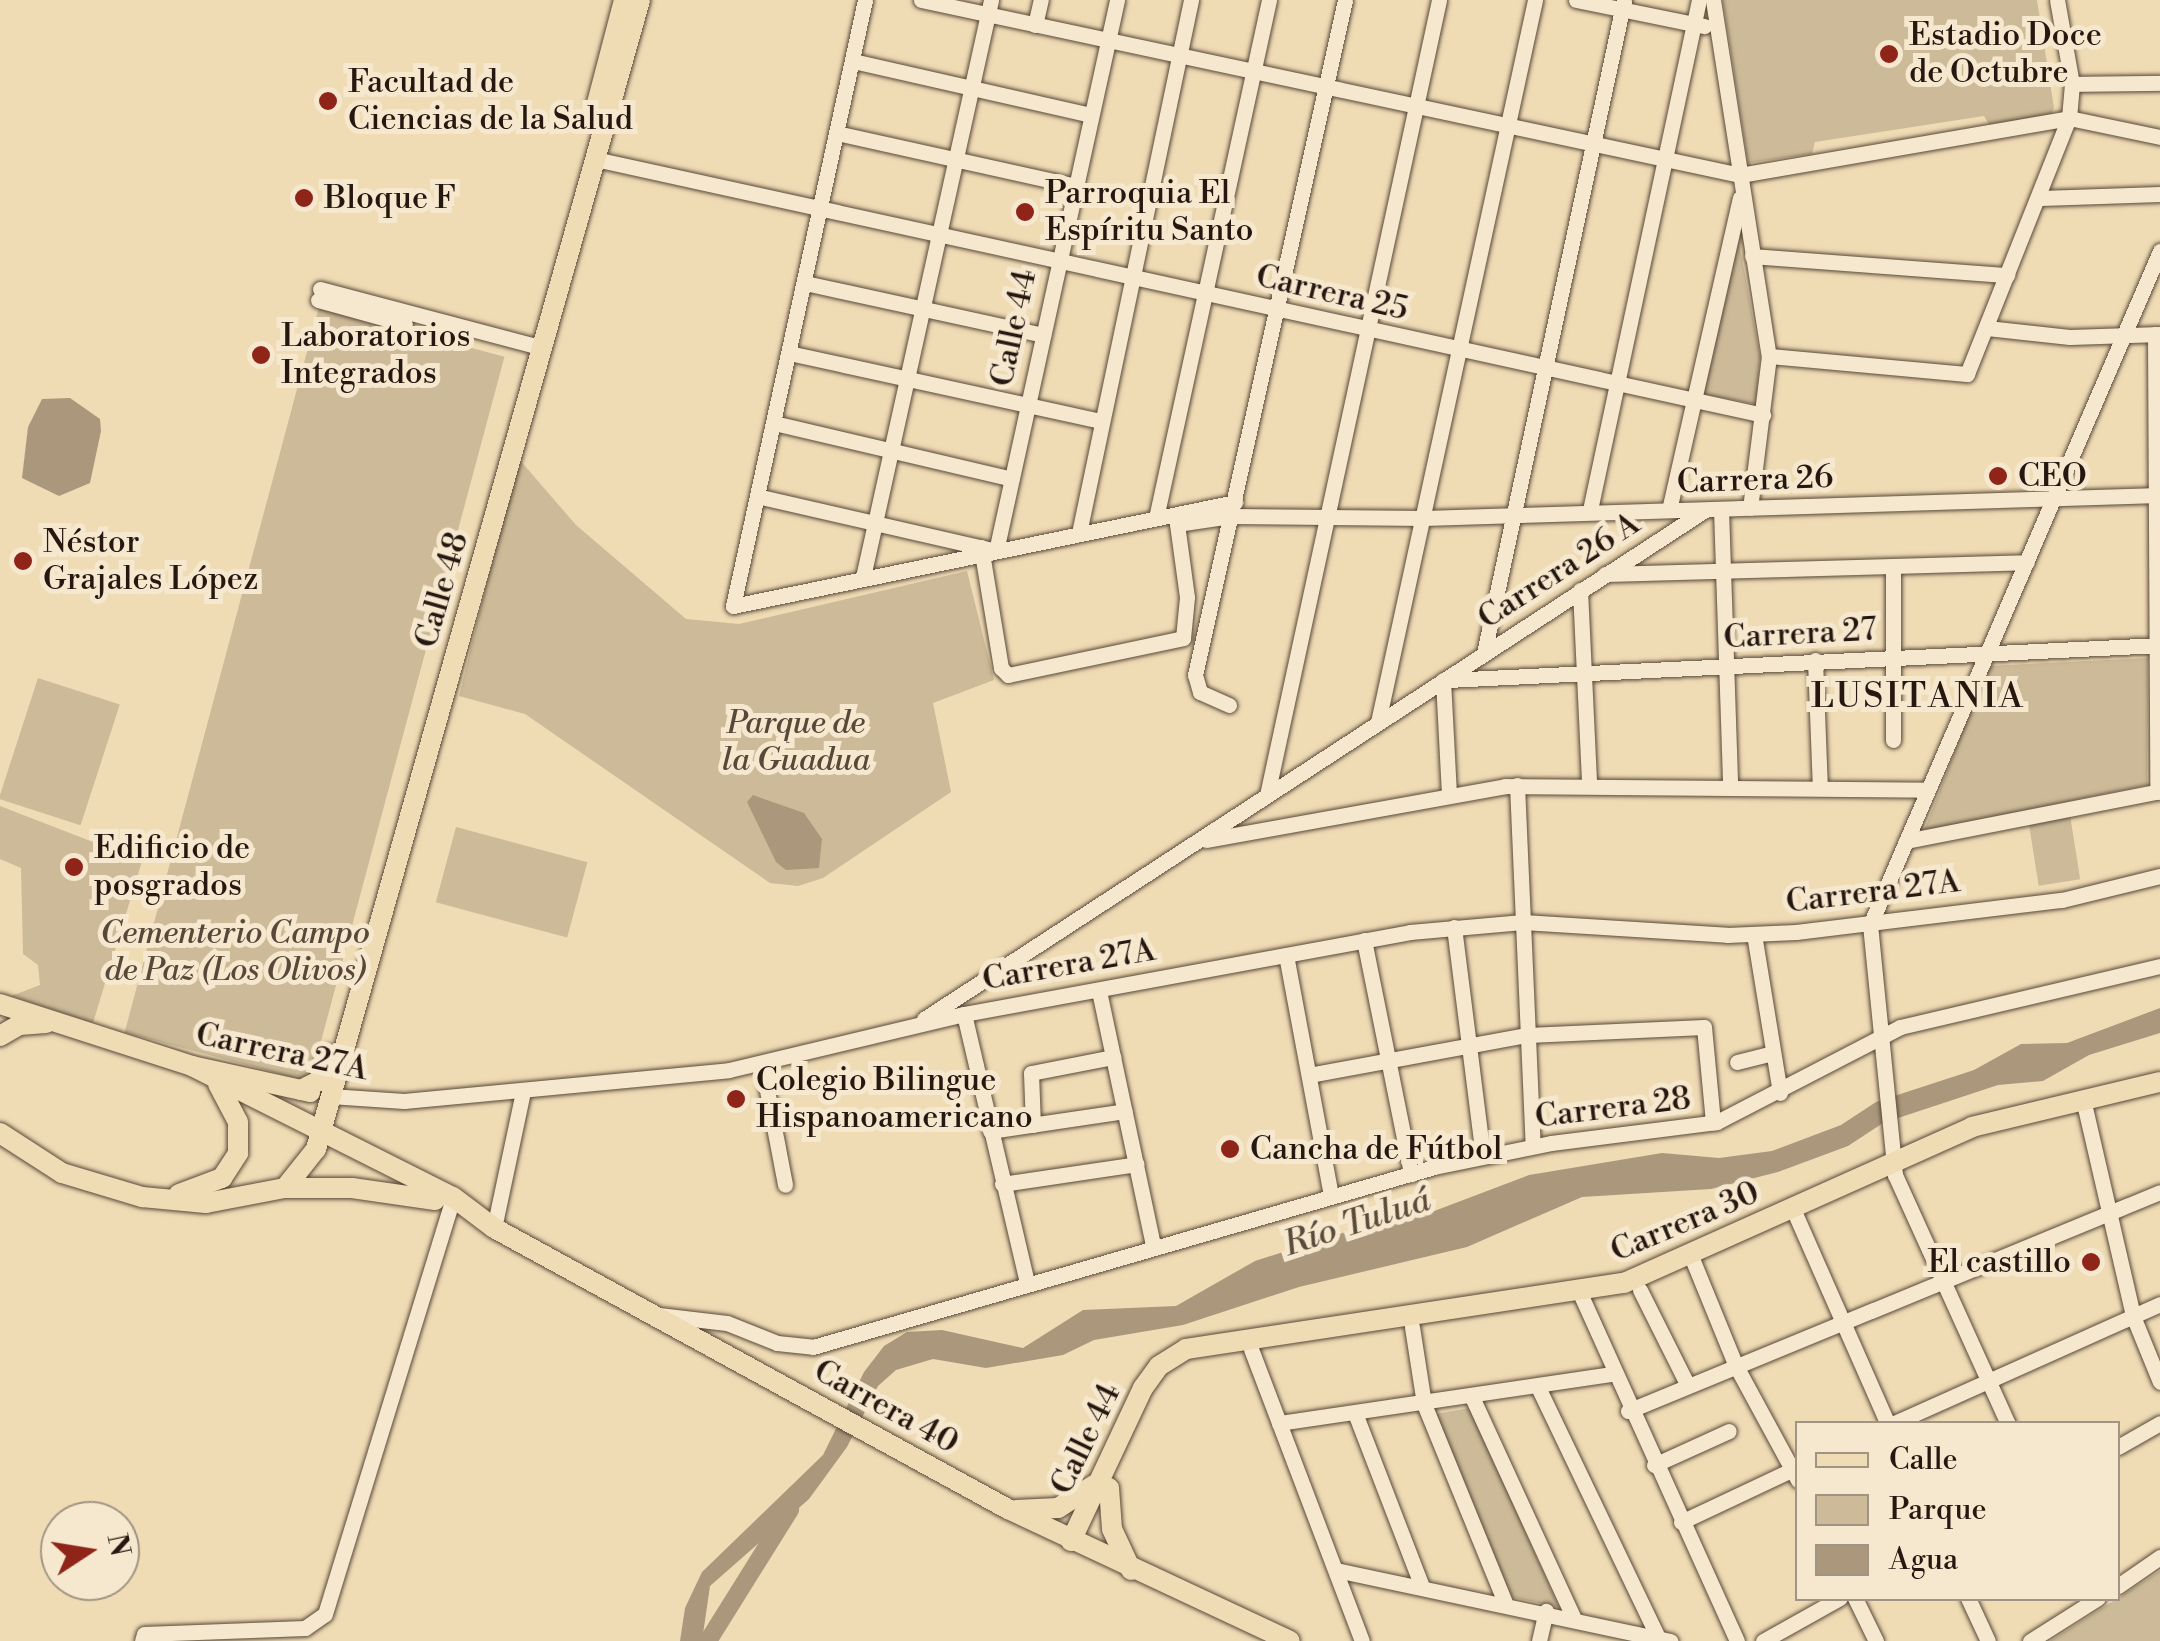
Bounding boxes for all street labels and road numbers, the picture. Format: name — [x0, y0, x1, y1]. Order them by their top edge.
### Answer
street label: Carrera 25 — [1252, 257, 1412, 329]
street label: Calle 44 — [983, 266, 1045, 390]
street label: Carrera 26 — [1676, 458, 1834, 502]
street label: Carrera 26 A — [1471, 505, 1647, 637]
street label: Calle 48 — [407, 528, 477, 652]
street label: Carrera 27 — [1723, 611, 1877, 657]
street label: Carrera 27A — [1784, 862, 1962, 922]
street label: Carrera 27A — [979, 931, 1159, 999]
street label: Carrera 27A — [192, 1015, 372, 1089]
street label: Carrera 28 — [1533, 1079, 1693, 1137]
street label: Carrera 30 — [1605, 1174, 1765, 1270]
street label: Carrera 40 — [807, 1352, 965, 1462]
street label: Calle 44 — [1043, 1377, 1129, 1501]

